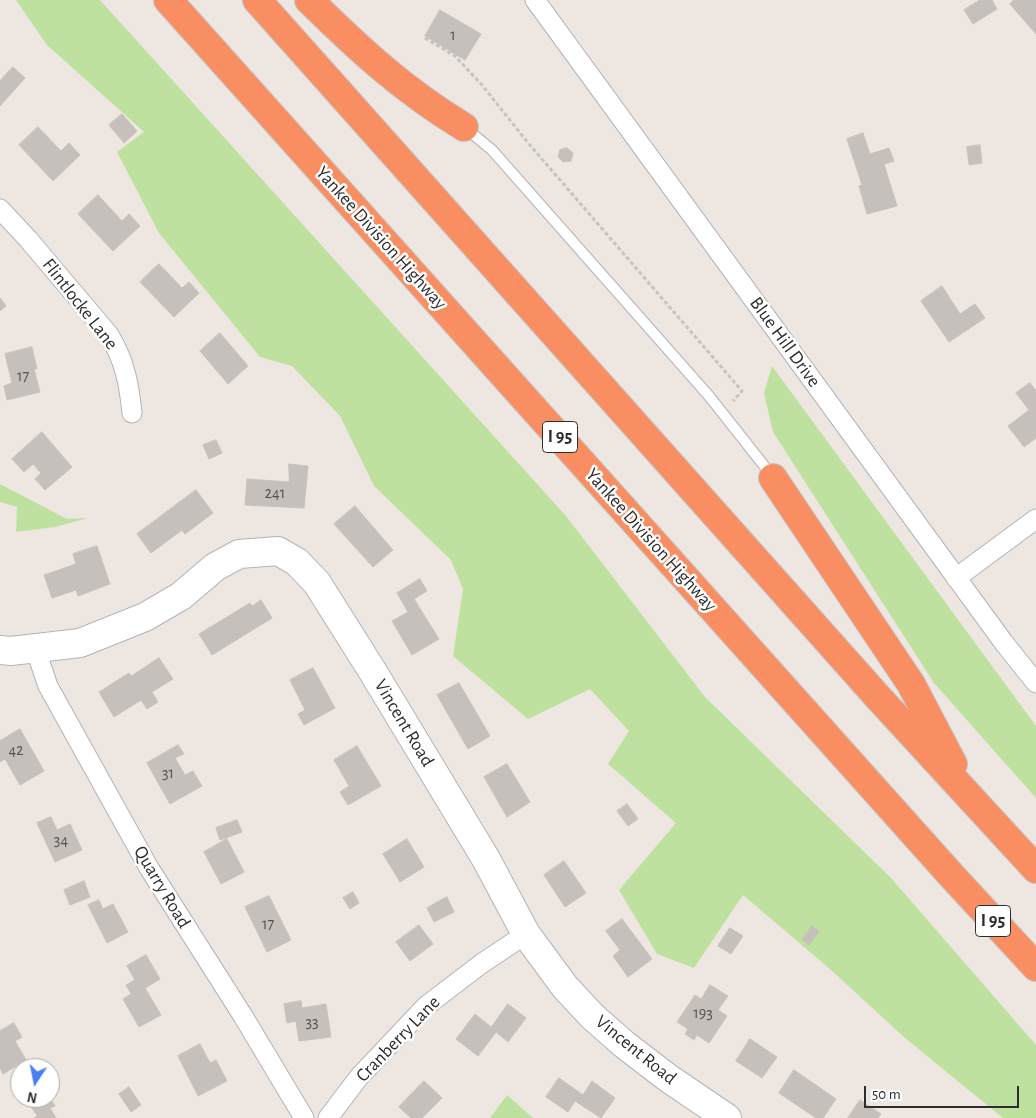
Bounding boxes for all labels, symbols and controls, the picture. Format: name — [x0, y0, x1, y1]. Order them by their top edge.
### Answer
house number: 1 — [450, 25, 456, 45]
street label: Yankee Division Highway — [311, 162, 451, 314]
street label: Flintlocke Lane — [37, 254, 123, 354]
street label: Blue Hill Drive — [745, 292, 825, 392]
house number: 17 — [17, 366, 29, 386]
road number: I 95 — [542, 422, 578, 452]
street label: Yankee Division Highway — [581, 464, 721, 616]
house number: 241 — [265, 483, 285, 503]
street label: Vincent Road — [369, 675, 439, 771]
house number: 42 — [9, 740, 23, 760]
house number: 31 — [162, 763, 174, 783]
house number: 34 — [54, 830, 68, 850]
street label: Quarry Road — [129, 842, 195, 932]
road number: I 95 — [976, 906, 1010, 936]
house number: 17 — [262, 914, 274, 934]
street label: Cranberry Lane — [351, 991, 445, 1087]
house number: 193 — [693, 1003, 713, 1023]
street label: Vincent Road — [591, 1010, 681, 1090]
house number: 33 — [305, 1012, 319, 1032]
north arrow — [10, 1058, 60, 1108]
scale bar — [866, 1076, 1021, 1108]
text: 50 m — [872, 1087, 901, 1102]
text: N — [26, 1089, 38, 1105]

